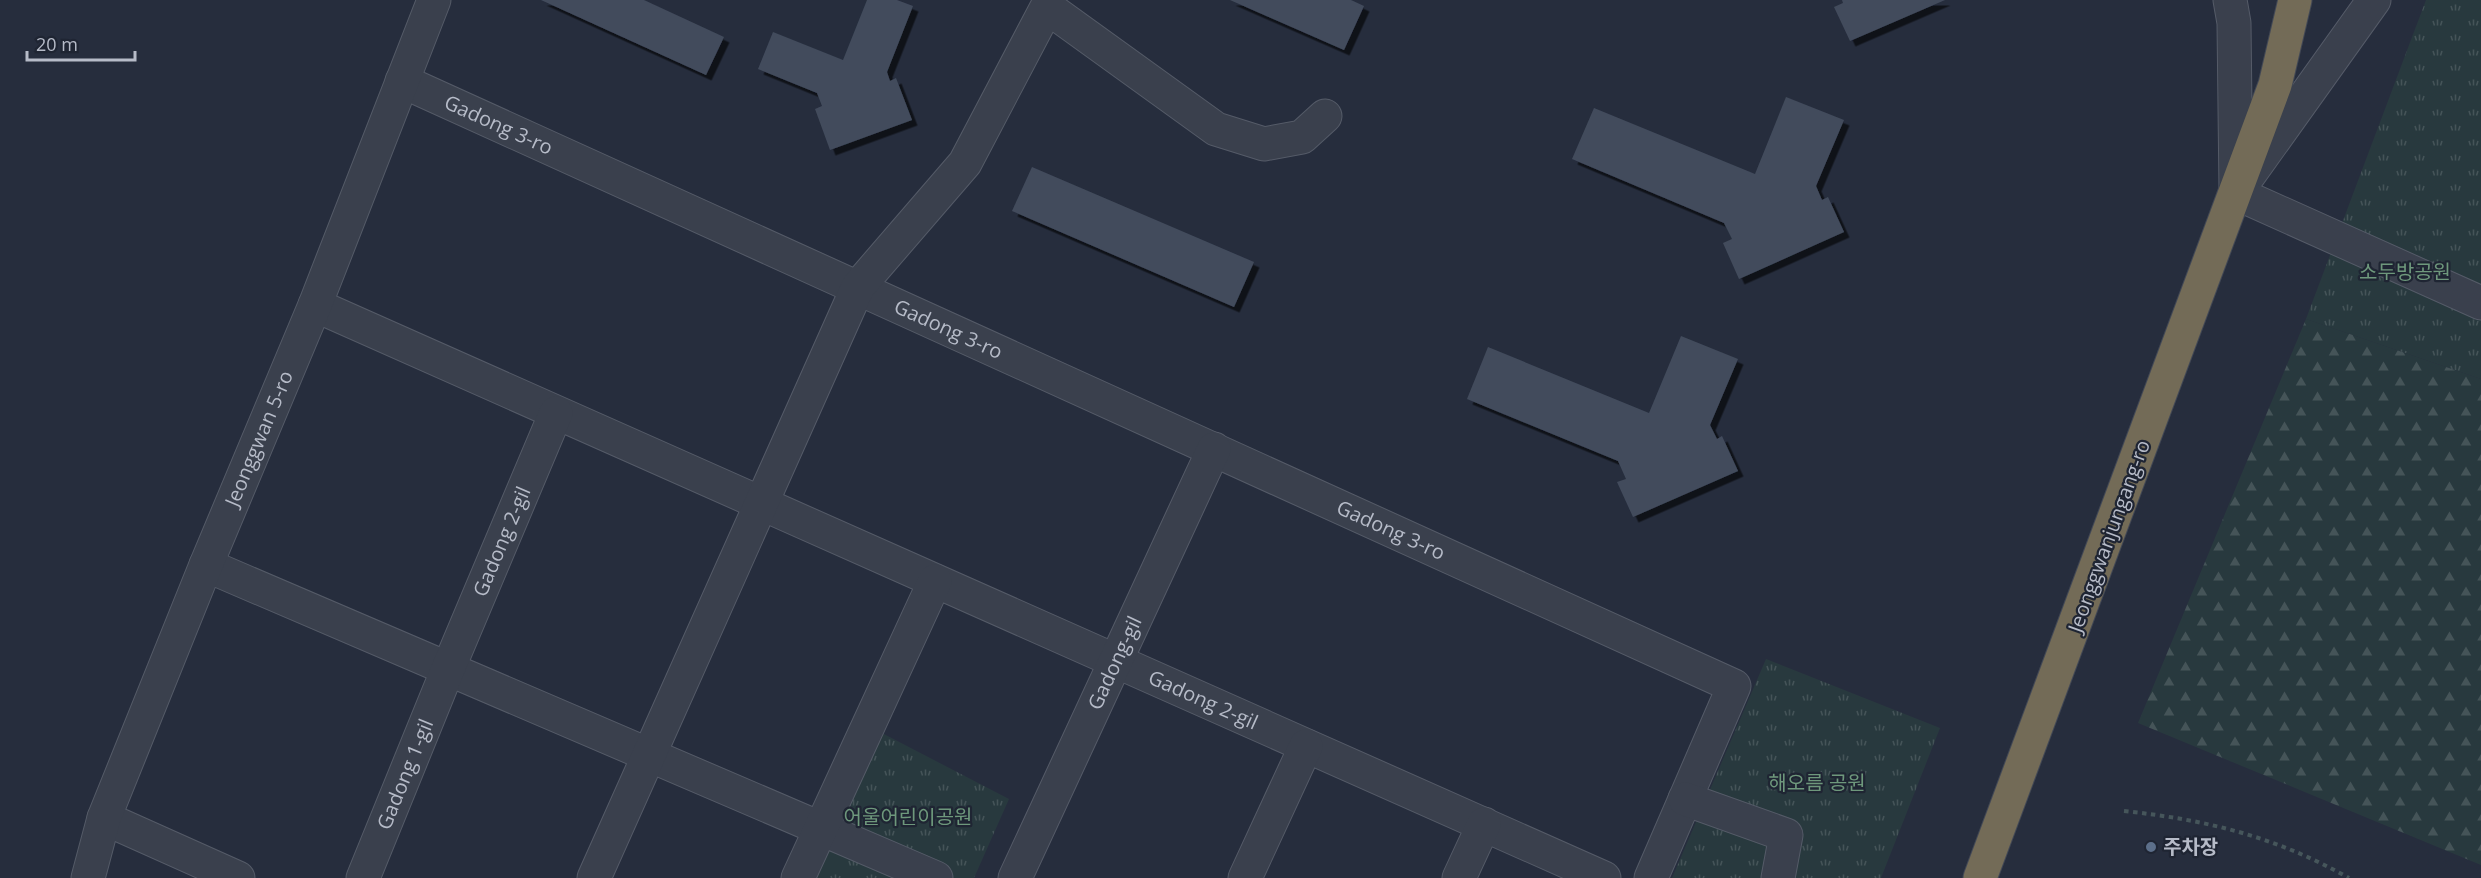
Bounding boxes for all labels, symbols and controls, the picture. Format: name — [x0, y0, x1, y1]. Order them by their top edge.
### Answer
scale bar — [27, 24, 135, 62]
text: 20 m — [36, 32, 78, 56]
street label: Gadong 3-ro — [440, 88, 557, 161]
park label: 소두방공원 — [2359, 258, 2451, 285]
street label: Gadong 3-ro — [890, 292, 1007, 365]
street label: Jeonggwan 5-ro — [217, 366, 299, 512]
street label: Jeonggwanjungang-ro — [2060, 436, 2156, 638]
street label: Gadong 2-gil — [466, 482, 537, 601]
street label: Gadong 3-ro — [1332, 493, 1450, 566]
street label: Gadong-gil — [1081, 612, 1148, 714]
street label: Gadong 2-gil — [1144, 663, 1262, 736]
street label: Gadong 1-gil — [370, 715, 439, 833]
park label: 해오름 공원 — [1768, 769, 1866, 796]
park label: 어울어린이공원 — [844, 803, 972, 830]
place label: 주차장 — [2163, 833, 2218, 860]
marker: 주차장 — [2144, 840, 2158, 854]

